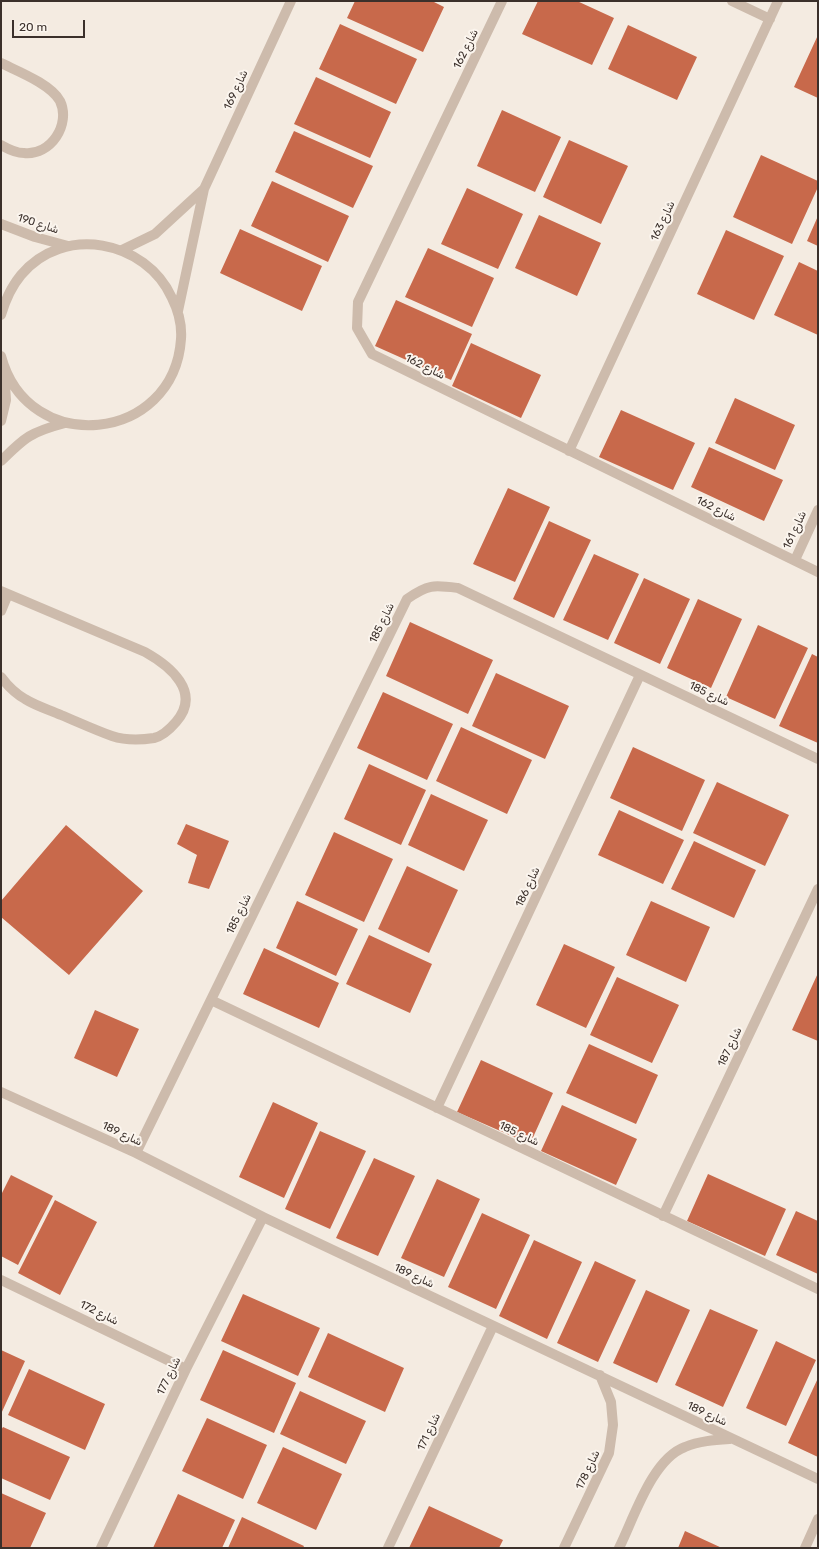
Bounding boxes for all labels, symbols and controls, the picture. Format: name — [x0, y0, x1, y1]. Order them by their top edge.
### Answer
scale bar — [14, 12, 87, 38]
text: 20 m — [19, 20, 47, 34]
street label: شارع 162 — [451, 27, 481, 71]
street label: شارع 169 — [221, 68, 251, 112]
street label: شارع 163 — [648, 199, 678, 243]
street label: شارع 190 — [16, 211, 60, 237]
street label: شارع 162 — [403, 352, 447, 382]
street label: شارع 162 — [694, 494, 738, 524]
street label: شارع 161 — [780, 509, 810, 551]
street label: شارع 185 — [367, 601, 397, 645]
street label: شارع 185 — [687, 679, 731, 709]
street label: شارع 186 — [513, 865, 543, 909]
street label: شارع 185 — [224, 892, 254, 936]
street label: شارع 187 — [715, 1025, 745, 1069]
street label: شارع 189 — [100, 1119, 144, 1149]
street label: شارع 185 — [497, 1119, 541, 1149]
street label: شارع 189 — [392, 1261, 436, 1291]
street label: شارع 172 — [77, 1298, 121, 1328]
street label: شارع 177 — [154, 1355, 184, 1397]
street label: شارع 189 — [685, 1399, 729, 1429]
street label: شارع 171 — [415, 1411, 443, 1453]
street label: شارع 178 — [573, 1448, 603, 1492]

